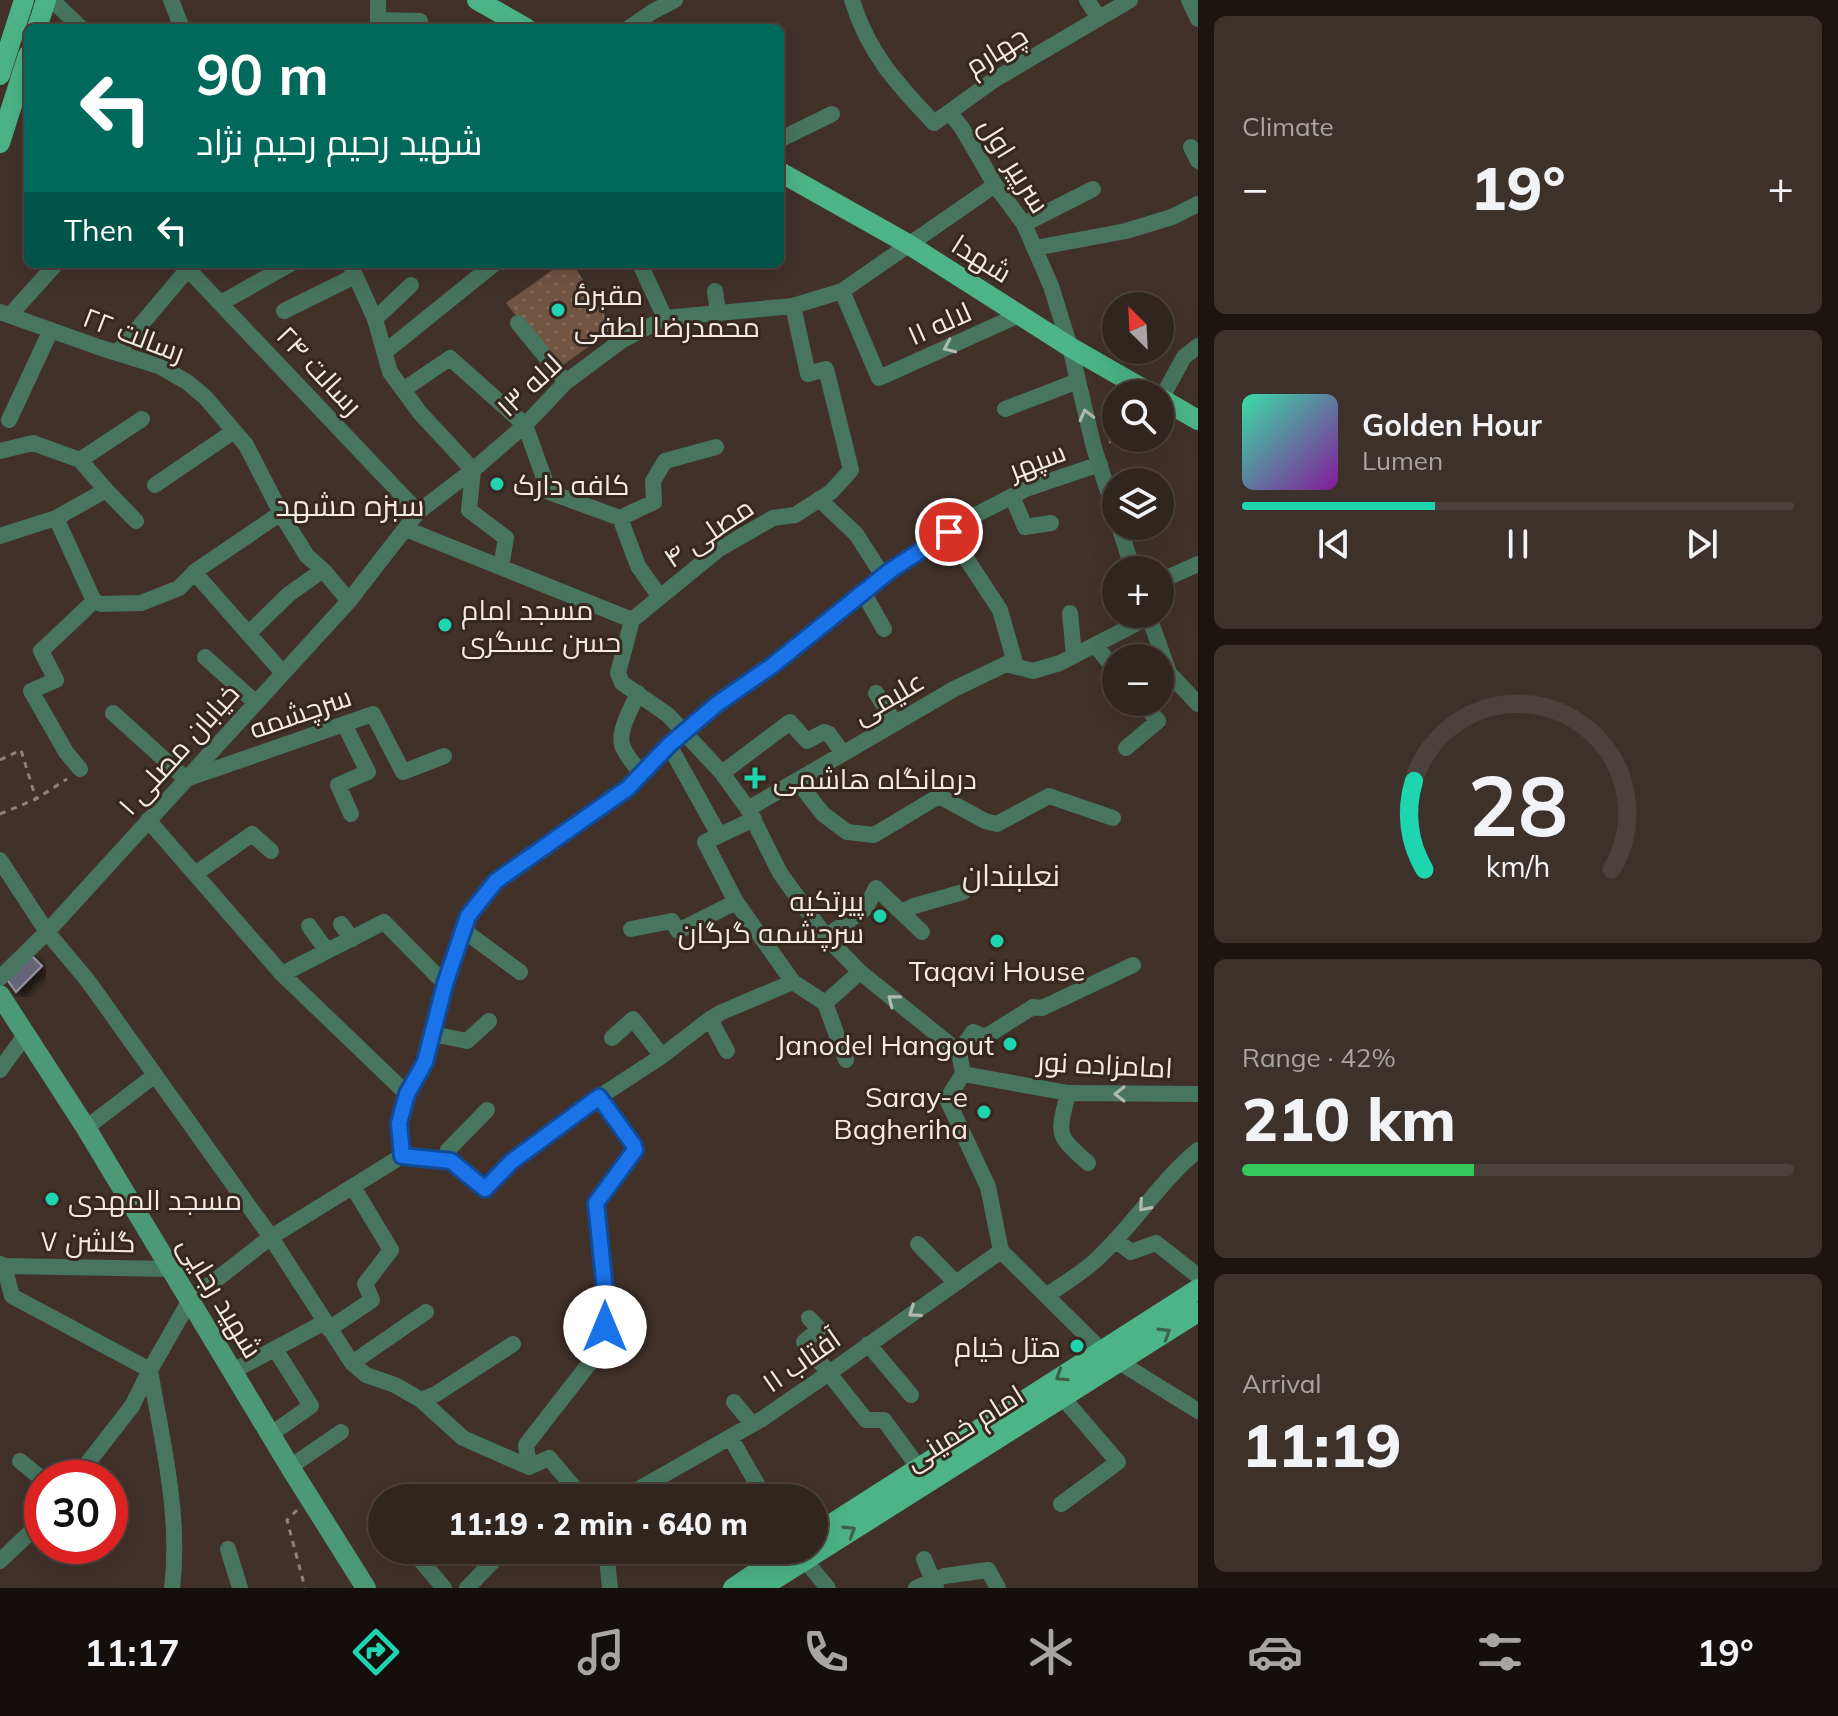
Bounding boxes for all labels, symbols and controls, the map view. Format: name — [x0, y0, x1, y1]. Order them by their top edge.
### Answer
street label: چهارم — [958, 17, 1035, 85]
text: 90 m — [196, 39, 329, 109]
icon: left — [64, 56, 168, 160]
text: Climate — [1242, 110, 1334, 143]
street label: سرپیر اول — [970, 111, 1058, 220]
text: شهید رحیم رحیم نژاد — [196, 119, 483, 164]
text: 19° — [1470, 150, 1566, 225]
text: − — [1242, 160, 1268, 215]
text: + — [1768, 160, 1794, 215]
icon: left — [150, 208, 194, 252]
text: Then — [64, 211, 134, 249]
street label: شهدا — [946, 226, 1018, 290]
place label: مقبرهٔ محمدرضا لطفی — [574, 277, 760, 344]
north arrow — [1102, 292, 1174, 364]
map controls — [1102, 292, 1174, 716]
street label: ۱۱ لاله — [901, 293, 977, 353]
street label: ۲۲ رسالت — [78, 299, 190, 369]
marker: مقبرهٔ محمدرضا لطفی — [549, 301, 567, 319]
street label: ۲۴ رسالت — [270, 318, 370, 422]
one-way arrow — [943, 337, 958, 353]
street label: لاله ۱۳ — [489, 346, 569, 424]
button: search — [1102, 380, 1174, 452]
text: Golden Hour — [1362, 406, 1542, 444]
one-way arrow — [1079, 408, 1096, 422]
street label: سپهر — [1002, 433, 1071, 488]
text: Lumen — [1362, 444, 1443, 477]
place label: کافه دارک — [513, 467, 630, 502]
button: layers — [1102, 468, 1174, 540]
marker: کافه دارک — [488, 475, 506, 493]
district label: سبزه مشهد — [276, 486, 424, 524]
street label: ۴ مصلی — [656, 489, 760, 575]
pin — [915, 498, 983, 566]
icon: arrive — [927, 510, 971, 554]
icon: previous — [1312, 522, 1356, 566]
icon: pause — [1496, 522, 1540, 566]
icon: next — [1680, 522, 1724, 566]
button: + — [1102, 556, 1174, 628]
place label: مسجد امام حسن عسگری — [461, 592, 621, 659]
marker: مسجد امام حسن عسگری — [436, 616, 454, 634]
button: − — [1102, 644, 1174, 716]
street label: علیمی — [846, 663, 930, 731]
street label: خیابان مصلی ۱ — [110, 676, 246, 822]
street label: سرچشمه — [244, 678, 356, 748]
text: 28 — [1468, 752, 1568, 857]
place label: درمانگاه هاشمی — [773, 761, 977, 796]
marker: درمانگاه هاشمی — [744, 767, 766, 789]
text: km/h — [1486, 848, 1550, 884]
district label: نعلبندان — [962, 856, 1060, 894]
place label: پیرتکیه سرچشمه گرگان — [678, 883, 865, 952]
marker: پیرتکیه سرچشمه گرگان — [871, 907, 889, 925]
marker: Taqavi House — [988, 932, 1006, 950]
place label: Taqavi House — [909, 953, 1085, 988]
one-way arrow — [888, 995, 903, 1009]
place label: Janodel Hangout — [776, 1027, 994, 1062]
marker: Janodel Hangout — [1001, 1035, 1019, 1053]
text: Range · 42% — [1242, 1041, 1396, 1074]
street label: امامزاده نور — [1034, 1043, 1174, 1085]
place label: Saray-e Bagheriha — [834, 1079, 968, 1146]
text: 210 km — [1242, 1081, 1456, 1156]
one-way arrow — [1113, 1085, 1126, 1103]
marker: Saray-e Bagheriha — [975, 1103, 993, 1121]
place label: مسجد المهدی — [68, 1182, 242, 1217]
marker: مسجد المهدی — [43, 1190, 61, 1208]
one-way arrow — [1139, 1197, 1154, 1212]
street label: ۷ گلشن — [40, 1223, 136, 1259]
street label: شهید رجایی — [171, 1230, 271, 1364]
position arrow — [563, 1285, 647, 1369]
one-way arrow — [909, 1302, 923, 1317]
street label: آفتاب ۱۱ — [755, 1320, 847, 1400]
one-way arrow — [1156, 1327, 1171, 1343]
place label: هتل خیام — [954, 1329, 1061, 1367]
marker: هتل خیام — [1068, 1337, 1086, 1355]
one-way arrow — [1055, 1366, 1070, 1381]
text: Arrival — [1242, 1367, 1322, 1400]
street label: امام خمینی — [898, 1377, 1032, 1480]
text: 11:19 — [1242, 1407, 1402, 1482]
speed limit sign: 30 — [24, 1460, 128, 1564]
text: 11:19 · 2 min · 640 m — [448, 1505, 748, 1543]
one-way arrow — [842, 1526, 856, 1541]
icon: directions — [348, 1624, 404, 1680]
icon: music — [573, 1624, 629, 1680]
icon: phone — [798, 1624, 854, 1680]
icon: climate — [1023, 1624, 1079, 1680]
icon: car — [1247, 1624, 1303, 1680]
icon: filters — [1472, 1624, 1528, 1680]
text: 11:17 — [84, 1630, 180, 1675]
text: 19° — [1697, 1630, 1754, 1675]

